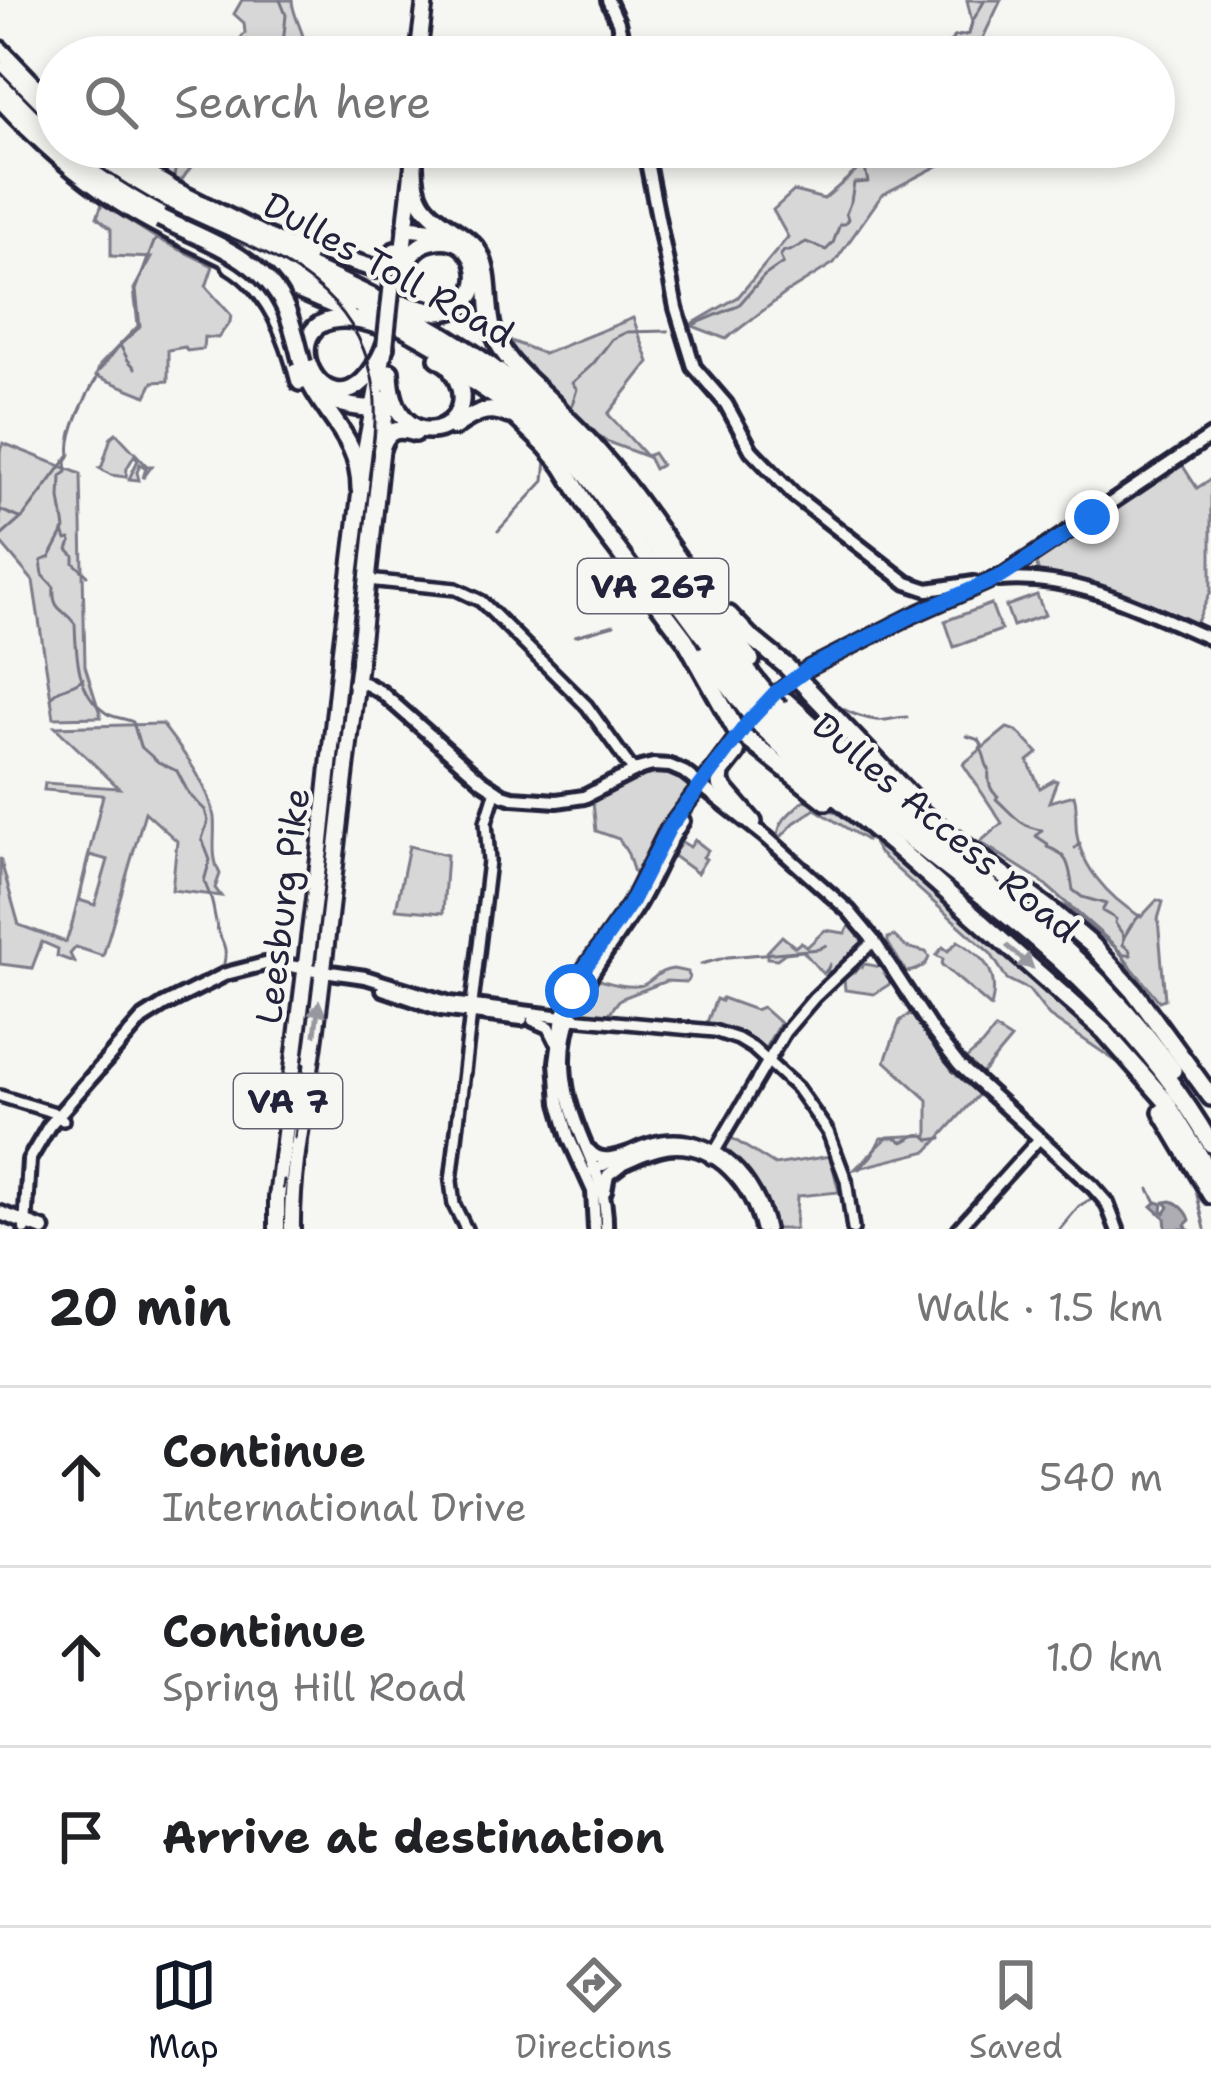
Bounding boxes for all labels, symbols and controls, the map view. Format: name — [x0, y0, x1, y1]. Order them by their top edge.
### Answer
search box — [36, 36, 1175, 168]
icon: search — [78, 69, 144, 135]
text: Search here — [174, 72, 431, 132]
street label: Dulles Toll Road — [254, 180, 523, 359]
route end — [1065, 490, 1119, 544]
road number: VA 267 — [578, 559, 728, 613]
street label: Dulles Access Road — [802, 701, 1090, 954]
street label: Leesburg Pike — [244, 785, 321, 1027]
one-way arrow — [1005, 943, 1035, 970]
route start — [545, 964, 599, 1018]
one-way arrow — [308, 999, 327, 1036]
road number: VA 7 — [234, 1074, 342, 1128]
text: 20 min — [48, 1273, 231, 1341]
text: Walk · 1.5 km — [916, 1281, 1163, 1333]
text: Continue — [162, 1421, 366, 1481]
icon: ahead — [48, 1444, 114, 1510]
text: 540 m — [1039, 1451, 1163, 1503]
text: International Drive — [162, 1481, 527, 1533]
text: Continue — [162, 1601, 366, 1661]
icon: ahead — [48, 1624, 114, 1690]
text: 1.0 km — [1046, 1631, 1163, 1683]
text: Spring Hill Road — [162, 1661, 466, 1713]
icon: arrive — [48, 1804, 114, 1870]
text: Arrive at destination — [162, 1807, 665, 1867]
tab: Map — [148, 1952, 219, 2069]
tab: Directions — [515, 1952, 673, 2069]
tab: Saved — [969, 1952, 1063, 2069]

